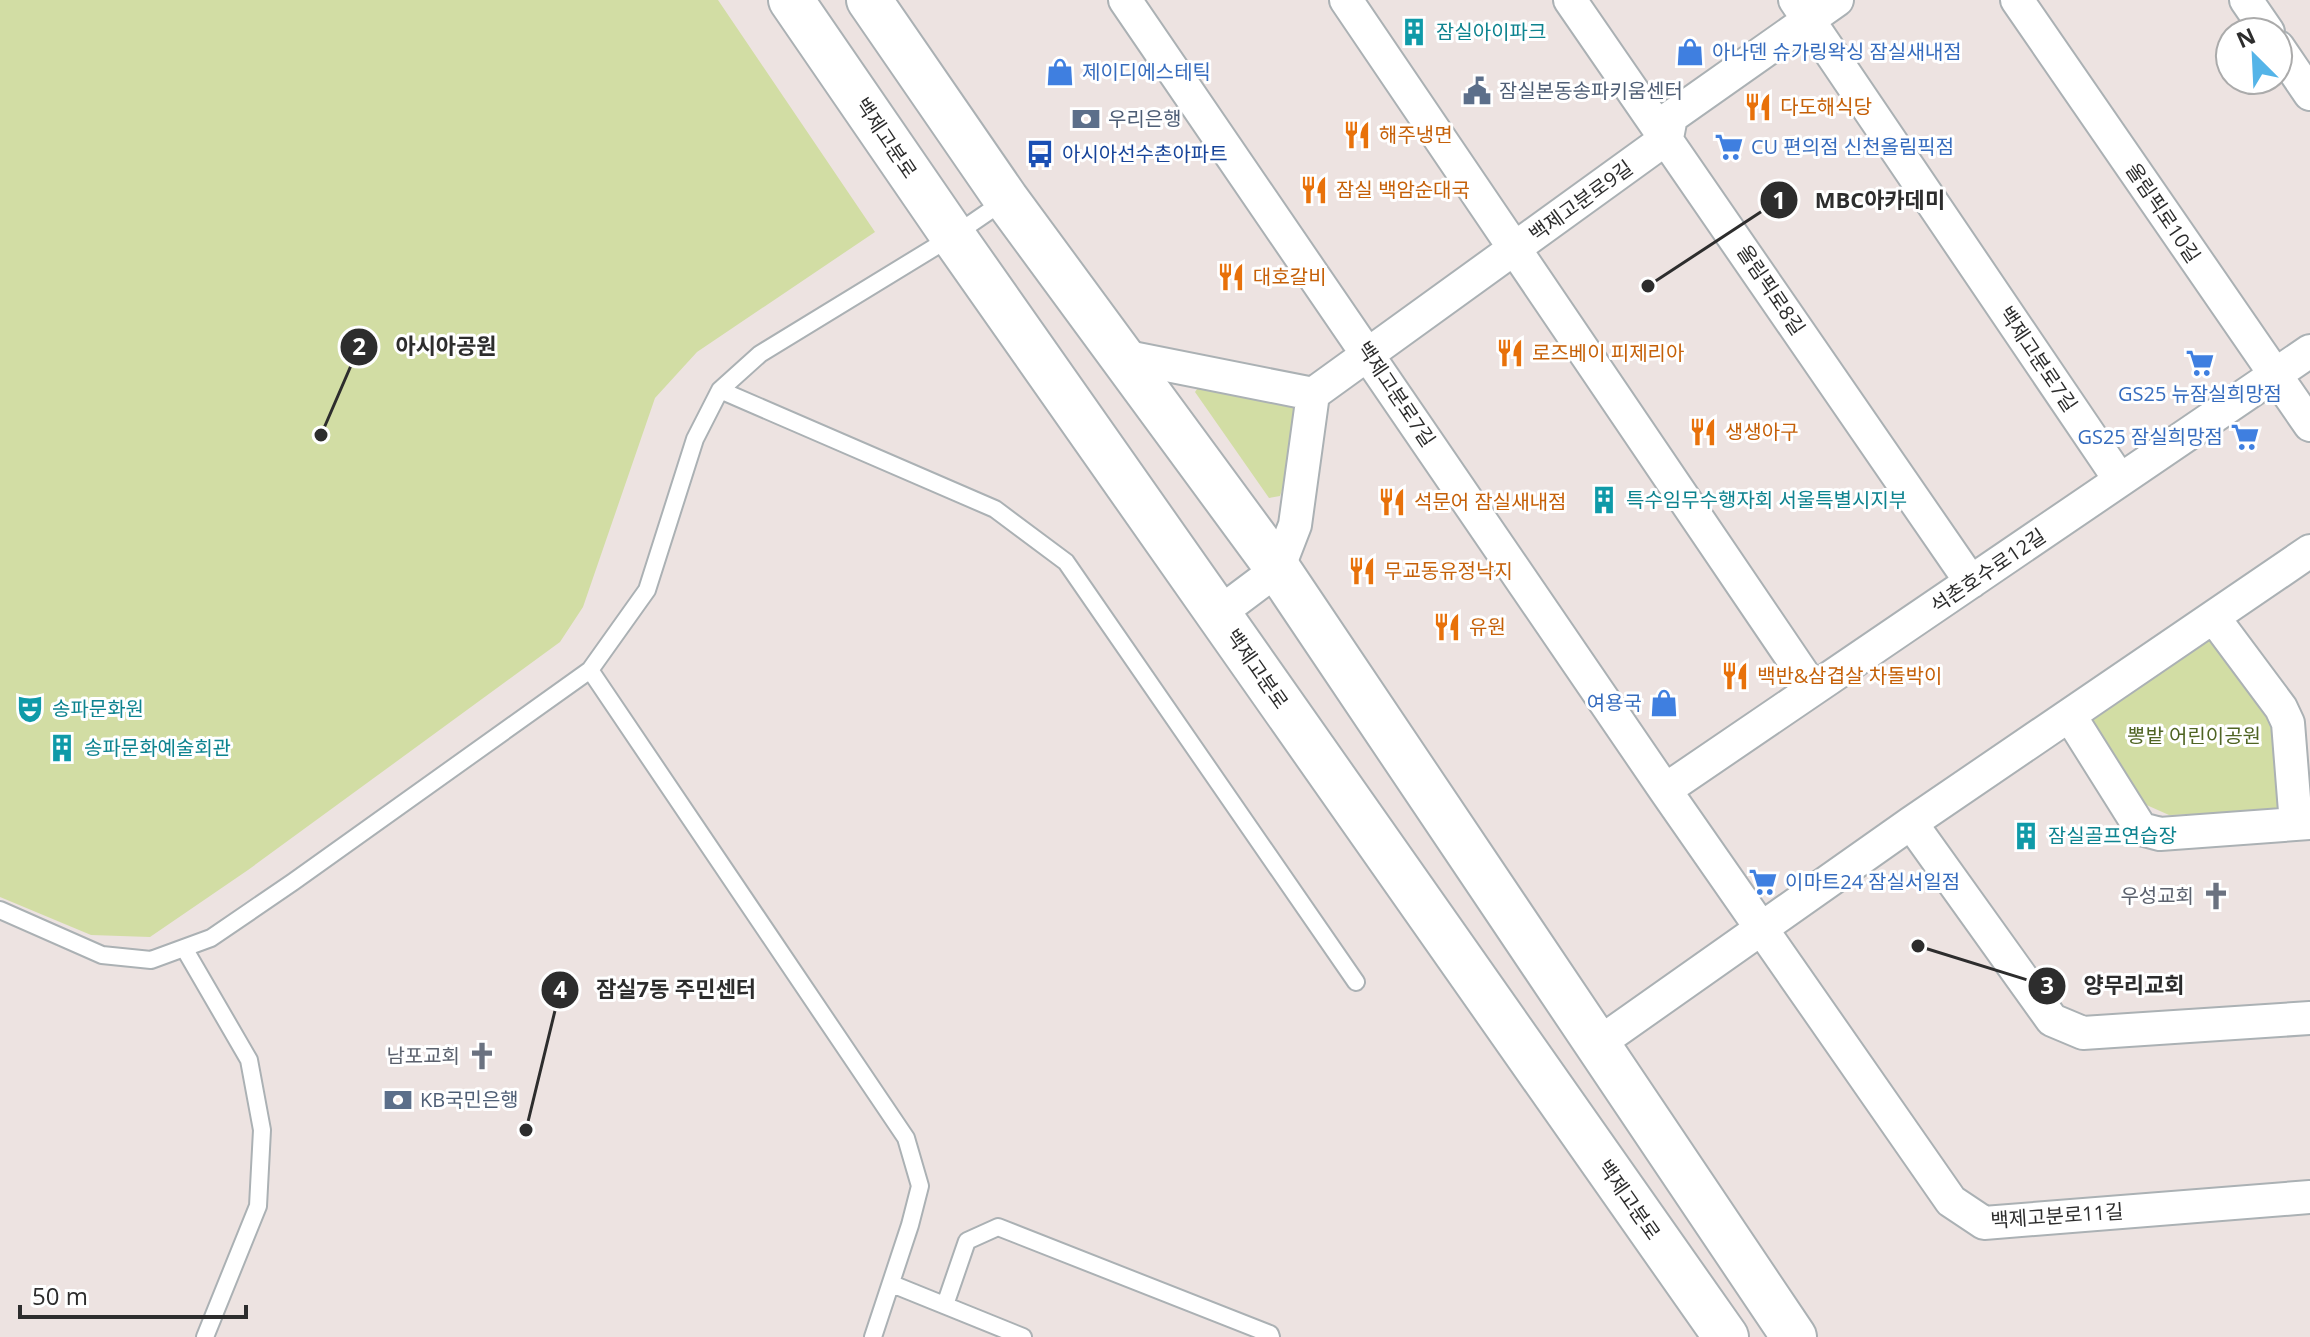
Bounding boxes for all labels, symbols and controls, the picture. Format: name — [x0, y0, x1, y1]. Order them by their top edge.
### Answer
north arrow — [2214, 16, 2294, 96]
building icon: 잠실아이파크 — [1399, 17, 1429, 47]
place label: 잠실아이파크 — [1436, 18, 1546, 45]
text: N — [2231, 19, 2260, 54]
shop icon: 아나덴 슈가링왁싱 잠실새내점 — [1675, 37, 1705, 67]
place label: 아나덴 슈가링왁싱 잠실새내점 — [1712, 38, 1962, 65]
shop icon: 제이디에스테틱 — [1045, 57, 1075, 87]
place label: 제이디에스테틱 — [1082, 58, 1211, 85]
public building icon: 잠실본동송파키움센터 — [1462, 76, 1492, 106]
place label: 잠실본동송파키움센터 — [1499, 77, 1683, 104]
street label: 백제고분로 — [849, 92, 923, 183]
restaurant icon: 다도해식당 — [1743, 92, 1773, 122]
place label: 다도해식당 — [1780, 93, 1872, 120]
bank icon: 우리은행 — [1071, 104, 1101, 134]
place label: 우리은행 — [1108, 105, 1182, 132]
restaurant icon: 해주냉면 — [1342, 120, 1372, 150]
place label: 해주냉면 — [1379, 121, 1453, 148]
supermarket icon: CU 편의점 신천올림픽점 — [1714, 132, 1744, 162]
place label: CU 편의점 신천올림픽점 — [1751, 133, 1954, 160]
bus stop icon: 아시아선수촌아파트 — [1025, 139, 1055, 169]
place label: 아시아선수촌아파트 — [1062, 140, 1228, 167]
street label: 백제고분로9길 — [1523, 154, 1638, 247]
street label: 올림픽로10길 — [2120, 158, 2207, 268]
restaurant icon: 잠실 백암순대국 — [1299, 175, 1329, 205]
place label: 잠실 백암순대국 — [1336, 176, 1470, 203]
callout: MBC아카데미 — [1759, 177, 1961, 223]
text: 1 — [1772, 183, 1786, 216]
text: MBC아카데미 — [1815, 184, 1945, 214]
street label: 올림픽로8길 — [1731, 239, 1812, 340]
restaurant icon: 대호갈비 — [1216, 262, 1246, 292]
place label: 대호갈비 — [1253, 263, 1327, 290]
street label: 백제고분로7길 — [1993, 301, 2084, 417]
callout: 아시아공원 — [339, 324, 512, 370]
text: 2 — [352, 329, 366, 362]
text: 아시아공원 — [395, 330, 497, 360]
street label: 백제고분로7길 — [1351, 336, 1442, 452]
restaurant icon: 로즈베이 피제리아 — [1495, 338, 1525, 368]
place label: 로즈베이 피제리아 — [1532, 339, 1684, 366]
supermarket icon: GS25 뉴잠실희망점 — [2185, 348, 2215, 378]
place label: GS25 뉴잠실희망점 — [2118, 380, 2282, 407]
restaurant icon: 생생아구 — [1688, 417, 1718, 447]
place label: 생생아구 — [1725, 418, 1799, 445]
supermarket icon: GS25 잠실희망점 — [2230, 422, 2260, 452]
place label: GS25 잠실희망점 — [2077, 423, 2223, 450]
building icon: 특수임무수행자회 서울특별시지부 — [1589, 485, 1619, 515]
place label: 특수임무수행자회 서울특별시지부 — [1626, 486, 1907, 513]
restaurant icon: 석문어 잠실새내점 — [1377, 487, 1407, 517]
place label: 석문어 잠실새내점 — [1414, 488, 1566, 515]
street label: 석촌호수로12길 — [1925, 522, 2051, 619]
restaurant icon: 무교동유정낙지 — [1347, 556, 1377, 586]
place label: 무교동유정낙지 — [1384, 557, 1513, 584]
restaurant icon: 유원 — [1432, 612, 1462, 642]
place label: 유원 — [1469, 613, 1506, 640]
street label: 백제고분로 — [1220, 623, 1295, 714]
restaurant icon: 백반&삼겹살 차돌박이 — [1720, 661, 1750, 691]
place label: 백반&삼겹살 차돌박이 — [1757, 662, 1942, 689]
shop icon: 여용국 — [1649, 688, 1679, 718]
place label: 여용국 — [1587, 689, 1642, 716]
theatre icon: 송파문화원 — [15, 694, 45, 724]
place label: 송파문화원 — [52, 695, 144, 722]
park label: 뽕밭 어린이공원 — [2127, 722, 2261, 749]
building icon: 송파문화예술회관 — [47, 733, 77, 763]
place label: 송파문화예술회관 — [84, 734, 231, 761]
building icon: 잠실골프연습장 — [2011, 821, 2041, 851]
place label: 잠실골프연습장 — [2048, 822, 2177, 849]
supermarket icon: 이마트24 잠실서일점 — [1748, 867, 1778, 897]
place label: 이마트24 잠실서일점 — [1785, 868, 1960, 895]
church icon: 우성교회 — [2201, 881, 2231, 911]
place label: 우성교회 — [2120, 882, 2194, 909]
callout: 양무리교회 — [2027, 963, 2200, 1009]
callout: 잠실7동 주민센터 — [540, 967, 771, 1013]
text: 3 — [2040, 968, 2054, 1001]
text: 양무리교회 — [2083, 969, 2185, 999]
text: 4 — [553, 972, 567, 1005]
text: 잠실7동 주민센터 — [596, 973, 756, 1003]
church icon: 남포교회 — [467, 1041, 497, 1071]
place label: 남포교회 — [386, 1042, 460, 1069]
bank icon: KB국민은행 — [383, 1085, 413, 1115]
place label: KB국민은행 — [420, 1086, 519, 1113]
street label: 백제고분로 — [1592, 1154, 1667, 1245]
street label: 백제고분로11길 — [1990, 1197, 2124, 1234]
scale bar — [20, 1269, 246, 1319]
text: 50 m — [32, 1279, 88, 1312]

